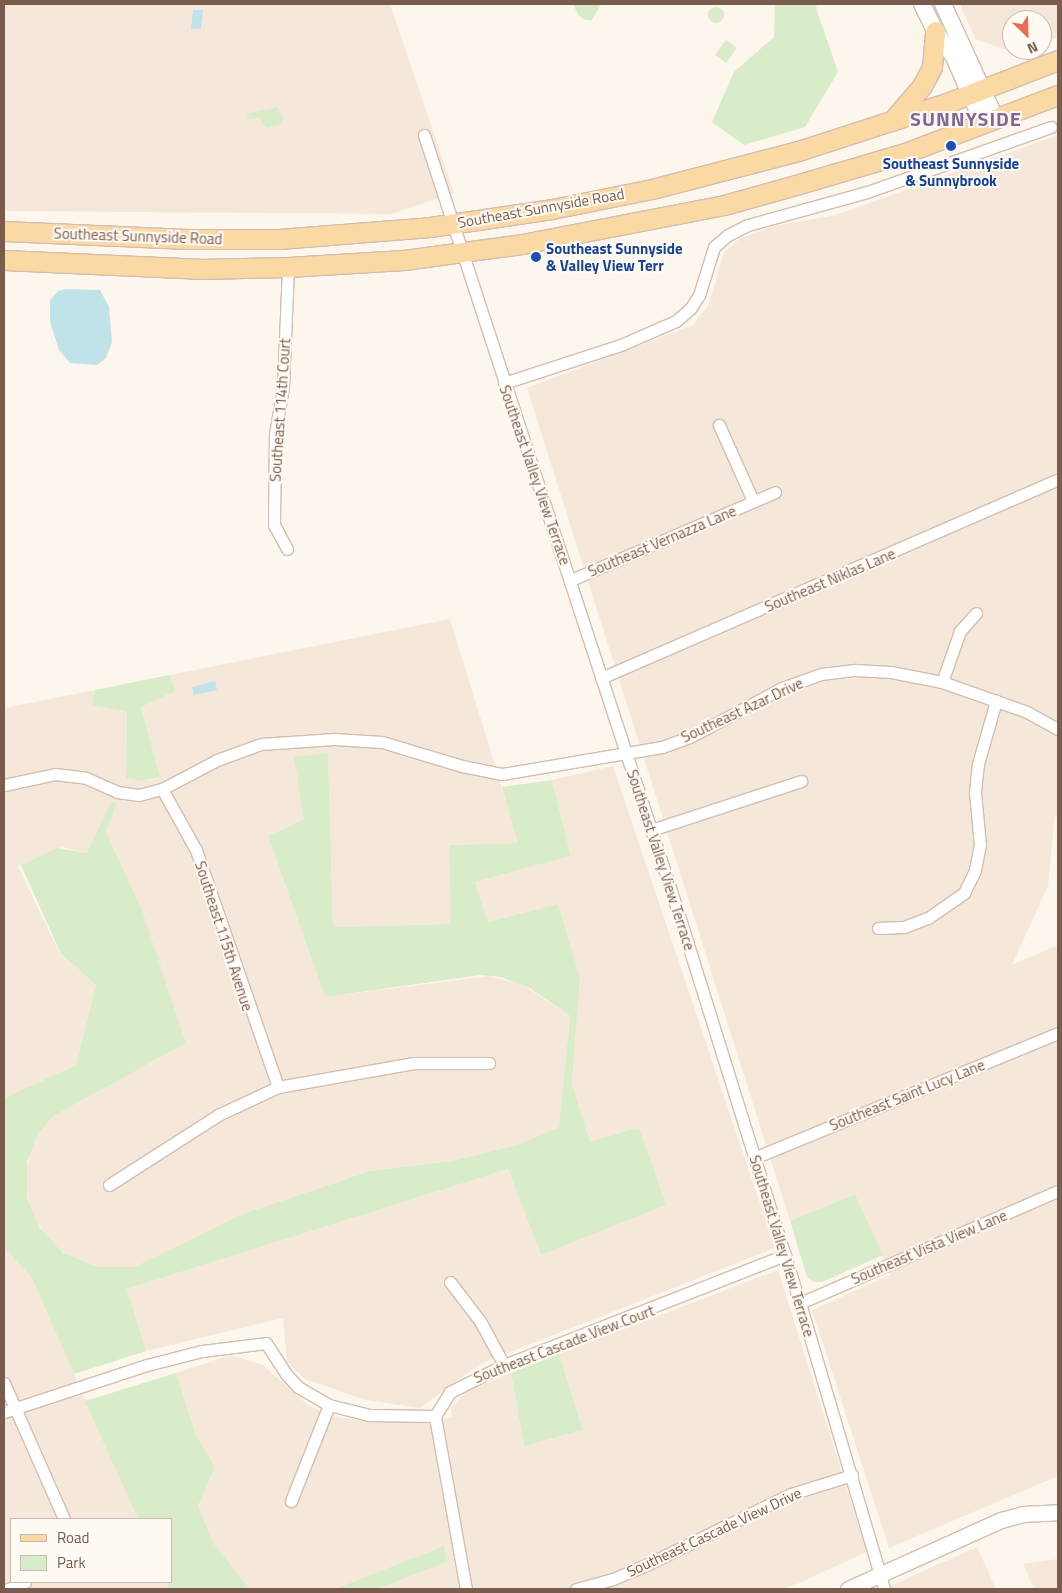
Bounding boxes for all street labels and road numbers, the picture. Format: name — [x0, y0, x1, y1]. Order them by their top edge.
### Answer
street label: Southeast Sunnyside Road — [456, 184, 626, 232]
street label: Southeast Sunnyside Road — [53, 224, 223, 248]
street label: Southeast 114th Court — [266, 337, 294, 483]
street label: Southeast Valley View Terrace — [496, 383, 574, 567]
street label: Southeast Vernazza Lane — [585, 502, 739, 580]
street label: Southeast Niklas Lane — [762, 544, 898, 616]
street label: Southeast Azar Drive — [678, 674, 806, 746]
street label: Southeast Valley View Terrace — [623, 767, 699, 953]
street label: Southeast 115th Avenue — [191, 859, 257, 1013]
street label: Southeast Saint Lucy Lane — [827, 1056, 987, 1134]
street label: Southeast Valley View Terrace — [746, 1153, 818, 1339]
street label: Southeast Vista View Lane — [848, 1206, 1010, 1288]
street label: Southeast Cascade View Court — [471, 1301, 657, 1387]
street label: Southeast Cascade View Drive — [624, 1484, 804, 1580]

